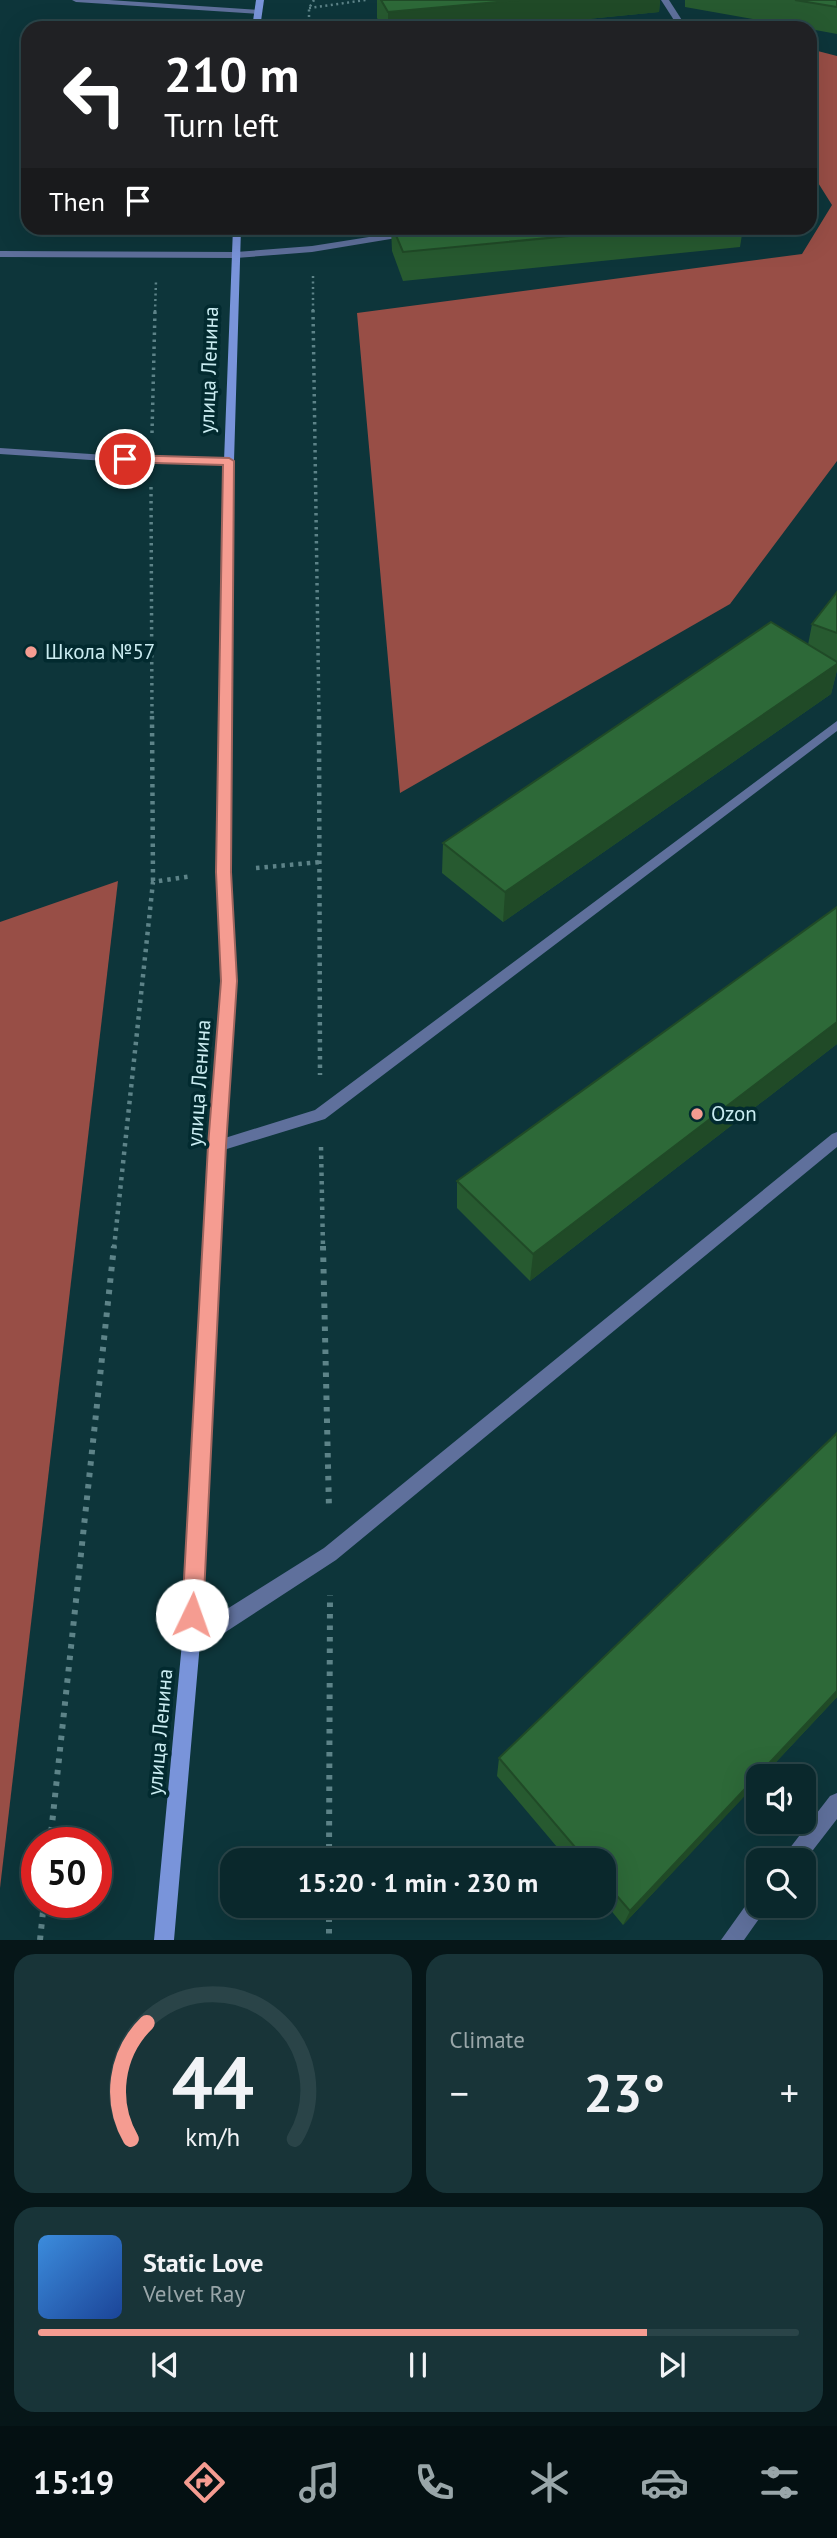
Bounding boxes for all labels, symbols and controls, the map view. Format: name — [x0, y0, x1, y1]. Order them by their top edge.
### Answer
text: 210 m — [164, 42, 299, 106]
icon: left — [49, 49, 140, 140]
text: Turn left — [164, 104, 279, 146]
icon: arrive — [119, 182, 157, 220]
text: Then — [49, 185, 105, 218]
street label: улица Ленина — [193, 306, 224, 434]
pin — [95, 429, 155, 489]
icon: arrive — [106, 440, 144, 478]
place label: Школа №57 — [45, 638, 155, 665]
marker: Школа №57 — [23, 644, 39, 660]
street label: улица Ленина — [181, 1019, 216, 1147]
place label: Ozon — [711, 1100, 757, 1127]
marker: Ozon — [689, 1106, 705, 1122]
position arrow — [155, 1578, 229, 1652]
street label: улица Ленина — [141, 1667, 178, 1796]
map controls — [746, 1764, 816, 1918]
button: sound — [746, 1764, 816, 1834]
speed limit sign: 50 — [21, 1827, 112, 1918]
button: search — [746, 1848, 816, 1918]
text: 15:20 · 1 min · 230 m — [298, 1866, 538, 1899]
text: Climate — [450, 2025, 525, 2054]
text: 44 — [171, 2036, 254, 2130]
text: 23° — [583, 2059, 665, 2126]
text: − — [450, 2068, 469, 2117]
text: + — [780, 2068, 799, 2117]
text: km/h — [185, 2121, 240, 2153]
text: Static Love — [143, 2246, 264, 2279]
text: Velvet Ray — [143, 2279, 245, 2308]
icon: previous — [146, 2346, 184, 2384]
icon: pause — [399, 2346, 437, 2384]
icon: next — [653, 2346, 691, 2384]
icon: directions — [180, 2458, 229, 2507]
icon: music — [295, 2458, 344, 2507]
icon: phone — [410, 2458, 459, 2507]
icon: climate — [525, 2458, 574, 2507]
icon: car — [640, 2458, 689, 2507]
icon: filters — [755, 2458, 804, 2507]
text: 15:19 — [33, 2461, 114, 2503]

